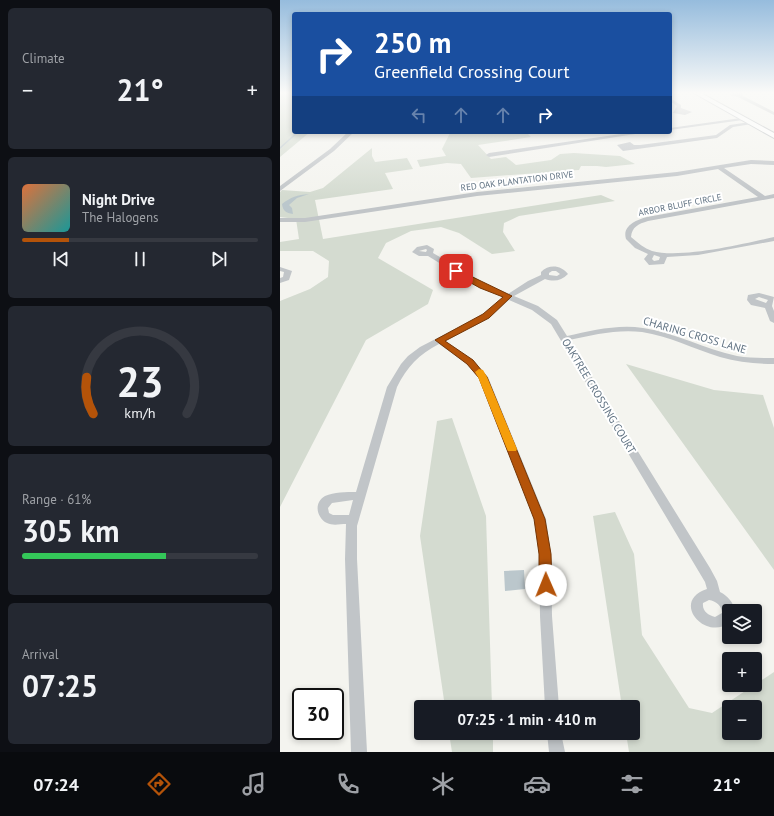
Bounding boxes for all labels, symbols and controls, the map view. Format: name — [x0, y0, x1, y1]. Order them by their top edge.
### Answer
text: 250 m — [374, 24, 451, 61]
icon: right — [308, 28, 360, 80]
text: Climate — [22, 50, 65, 67]
text: Greenfield Crossing Court — [374, 60, 569, 83]
text: 21° — [116, 70, 164, 109]
text: − — [22, 76, 33, 104]
text: + — [247, 76, 258, 104]
icon: left — [408, 104, 430, 126]
icon: ahead — [450, 104, 472, 126]
icon: ahead — [492, 104, 514, 126]
icon: right — [534, 104, 556, 126]
street label: RED OAK PLANTATION DRIVE — [460, 168, 574, 193]
text: Night Drive — [82, 190, 155, 209]
street label: ARBOR BLUFF CIRCLE — [637, 191, 723, 218]
text: The Halogens — [82, 209, 159, 226]
icon: previous — [50, 248, 72, 270]
icon: pause — [129, 248, 151, 270]
icon: next — [208, 248, 230, 270]
pin — [439, 254, 473, 288]
icon: arrive — [445, 260, 467, 282]
street label: CHARING CROSS LANE — [642, 314, 748, 356]
street label: OAKTREE CROSSING COURT — [559, 336, 639, 456]
text: 23 — [116, 355, 164, 408]
text: km/h — [124, 403, 156, 422]
text: Range · 61% — [22, 491, 91, 508]
text: 305 km — [22, 511, 120, 550]
position arrow — [525, 564, 567, 606]
map controls — [722, 604, 762, 740]
button: layers — [722, 604, 762, 644]
text: Arrival — [22, 646, 58, 663]
button: + — [722, 652, 762, 692]
text: 07:25 — [22, 666, 98, 705]
speed limit sign: 30 — [292, 688, 344, 740]
button: − — [722, 700, 762, 740]
text: 07:25 · 1 min · 410 m — [458, 710, 596, 729]
icon: directions — [145, 770, 173, 798]
icon: music — [240, 770, 268, 798]
icon: phone — [334, 770, 362, 798]
icon: climate — [429, 770, 457, 798]
icon: car — [523, 770, 551, 798]
icon: filters — [618, 770, 646, 798]
text: 07:24 — [33, 773, 79, 796]
text: 21° — [712, 773, 741, 796]

